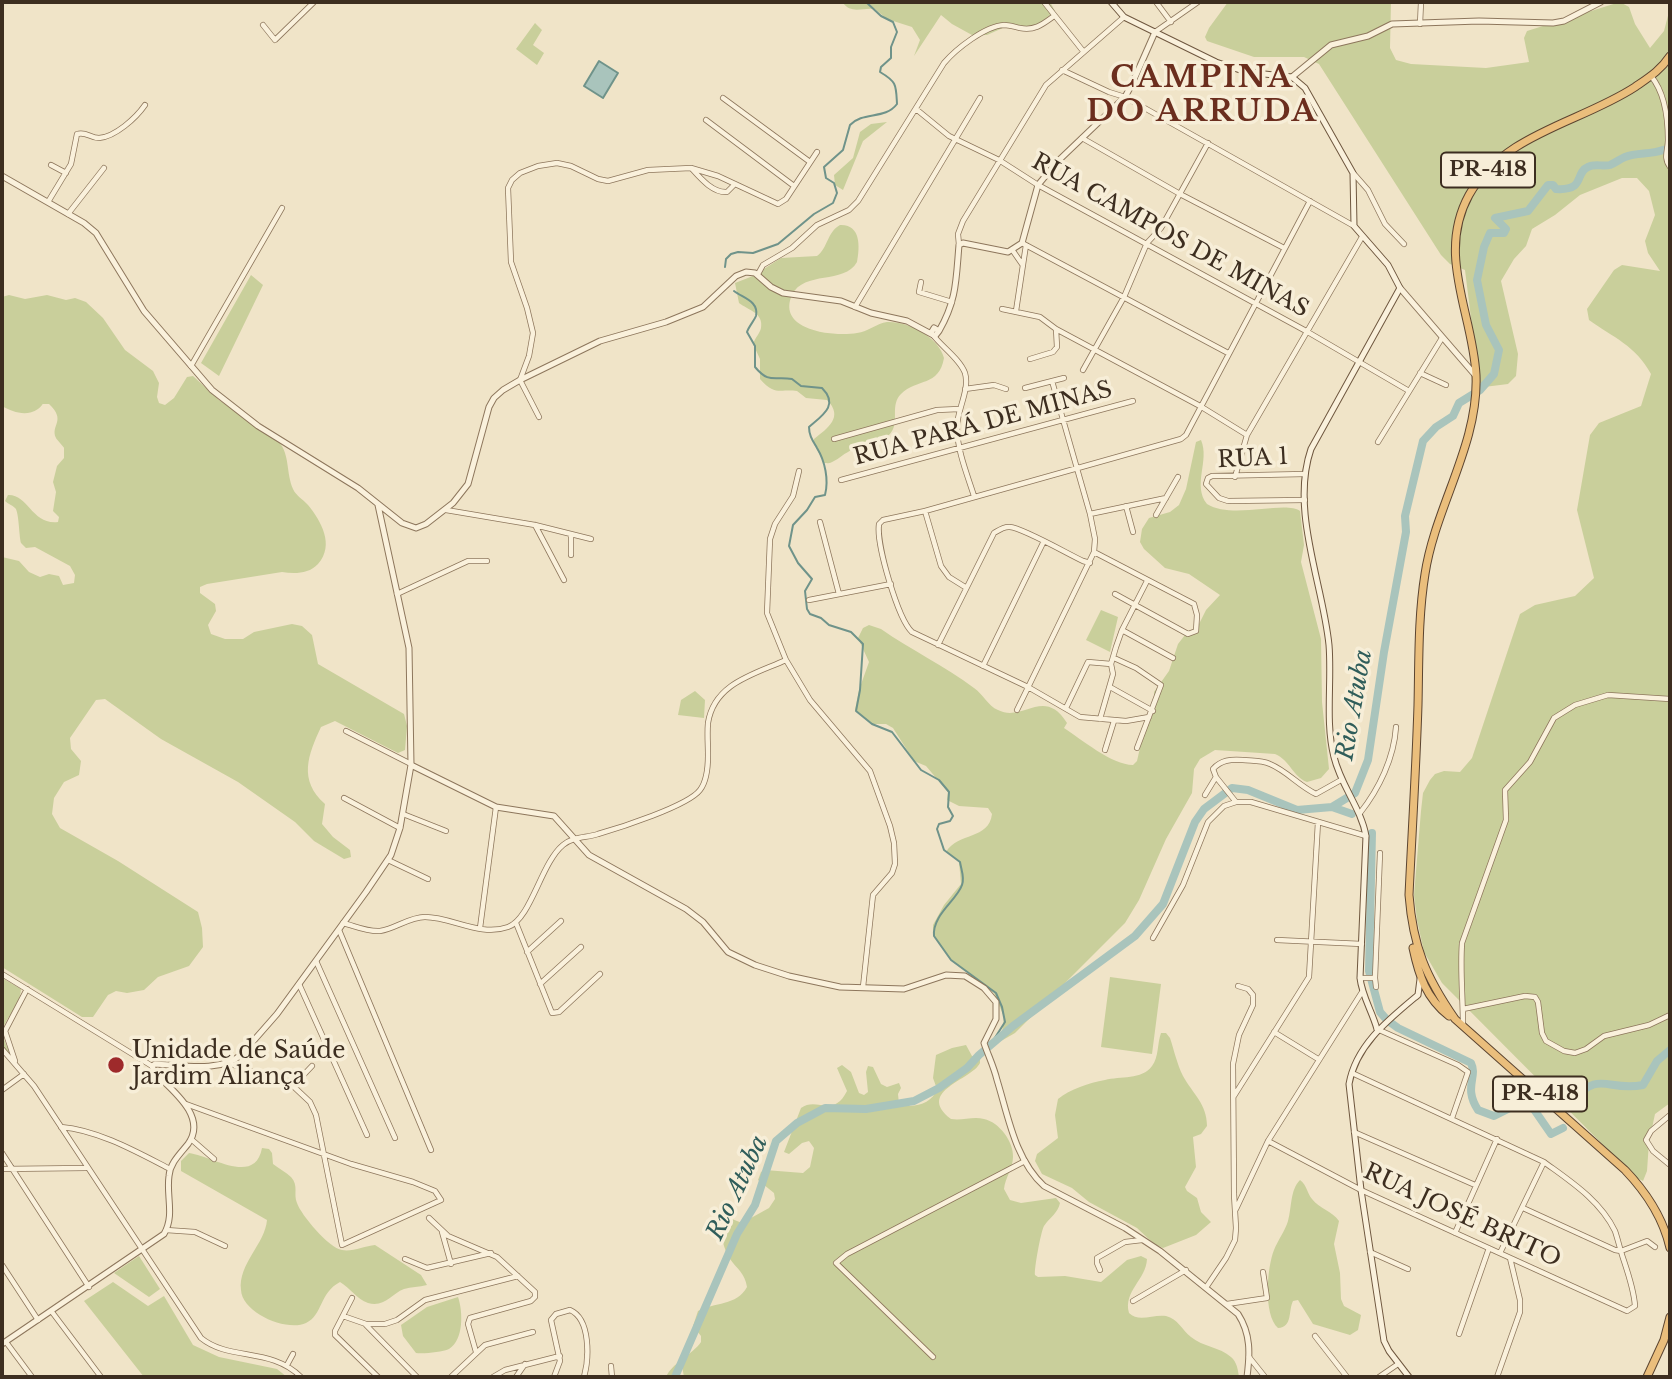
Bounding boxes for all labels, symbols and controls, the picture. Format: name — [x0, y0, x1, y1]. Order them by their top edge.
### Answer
district label: CAMPINA DO ARRUDA — [1087, 61, 1317, 132]
street label: RUA CAMPOS DE MINAS — [1027, 148, 1313, 324]
road number: PR-418 — [1441, 152, 1535, 188]
street label: RUA PARÁ DE MINAS — [851, 376, 1115, 472]
street label: RUA 1 — [1217, 443, 1289, 475]
water label: Rio Atuba — [1331, 647, 1379, 763]
place label: Unidade de Saúde Jardim Aliança — [132, 1038, 345, 1092]
marker: Unidade de Saúde Jardim Aliança — [106, 1055, 126, 1075]
road number: PR-418 — [1493, 1076, 1587, 1112]
water label: Rio Atuba — [701, 1131, 775, 1245]
street label: RUA JOSÉ BRITO — [1359, 1158, 1565, 1274]

